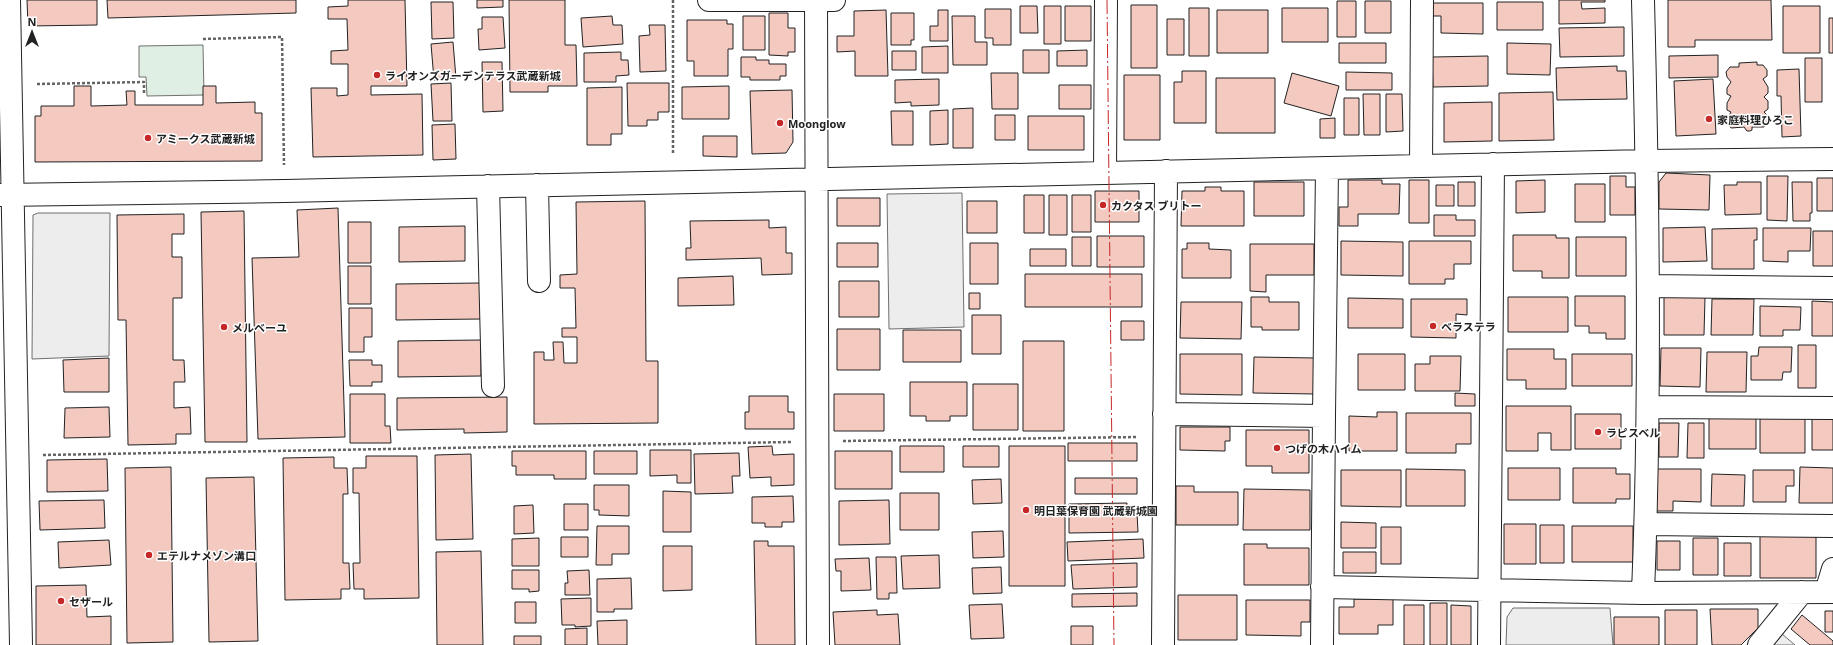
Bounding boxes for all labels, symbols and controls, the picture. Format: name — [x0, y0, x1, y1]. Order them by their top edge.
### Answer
north arrow — [12, 12, 52, 52]
text: N — [28, 14, 36, 29]
place label: ライオンズガーデンテラス武蔵新城 — [385, 68, 562, 83]
marker: ライオンズガーデンテラス武蔵新城 — [372, 70, 382, 80]
place label: 家庭料理ひろこ — [1717, 112, 1794, 127]
marker: 家庭料理ひろこ — [1704, 114, 1714, 124]
place label: Moonglow — [788, 116, 846, 131]
marker: Moonglow — [775, 118, 785, 128]
place label: アミークス武蔵新城 — [156, 131, 255, 146]
marker: アミークス武蔵新城 — [143, 133, 153, 143]
place label: カクタス ブリトー — [1111, 198, 1201, 213]
marker: カクタス ブリトー — [1098, 200, 1108, 210]
place label: ベラステラ — [1441, 319, 1496, 334]
place label: メルベーユ — [232, 320, 287, 335]
marker: ベラステラ — [1428, 321, 1438, 331]
marker: メルベーユ — [219, 322, 229, 332]
place label: ラピスベル — [1606, 425, 1660, 440]
marker: ラピスベル — [1593, 427, 1603, 437]
place label: つげの木ハイム — [1285, 441, 1362, 456]
marker: つげの木ハイム — [1272, 443, 1282, 453]
place label: 明日葉保育園 武蔵新城園 — [1034, 503, 1158, 518]
marker: 明日葉保育園 武蔵新城園 — [1021, 505, 1031, 515]
place label: エテルナメゾン溝口 — [157, 548, 256, 563]
marker: エテルナメゾン溝口 — [144, 550, 154, 560]
place label: セザール — [69, 594, 113, 609]
marker: セザール — [56, 596, 66, 606]

